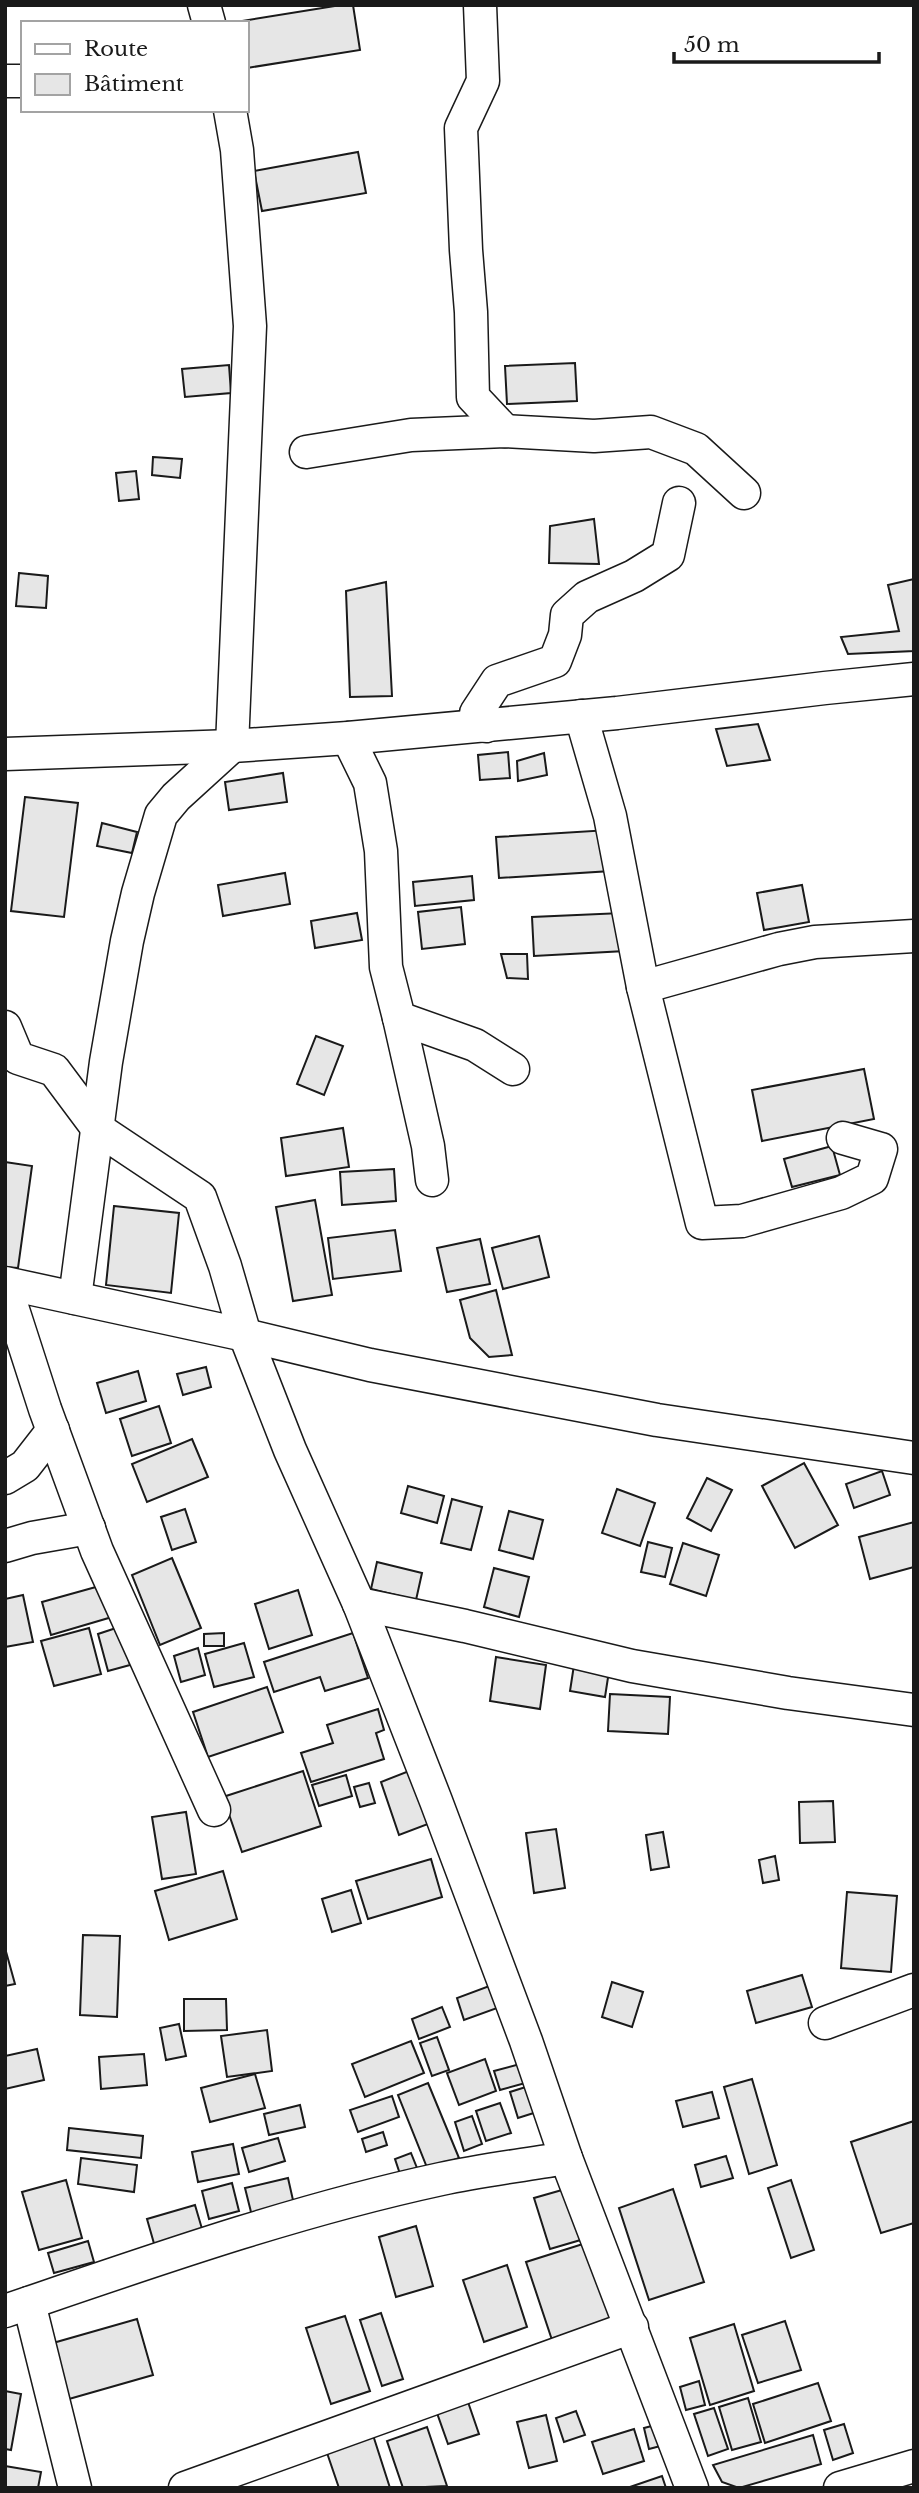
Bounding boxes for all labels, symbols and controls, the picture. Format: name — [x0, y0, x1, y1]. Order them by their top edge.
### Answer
legend — [21, 21, 248, 112]
scale bar — [674, 21, 879, 65]
text: 50 m — [684, 32, 740, 58]
text: Route — [84, 36, 148, 62]
text: Bâtiment — [84, 71, 184, 97]

